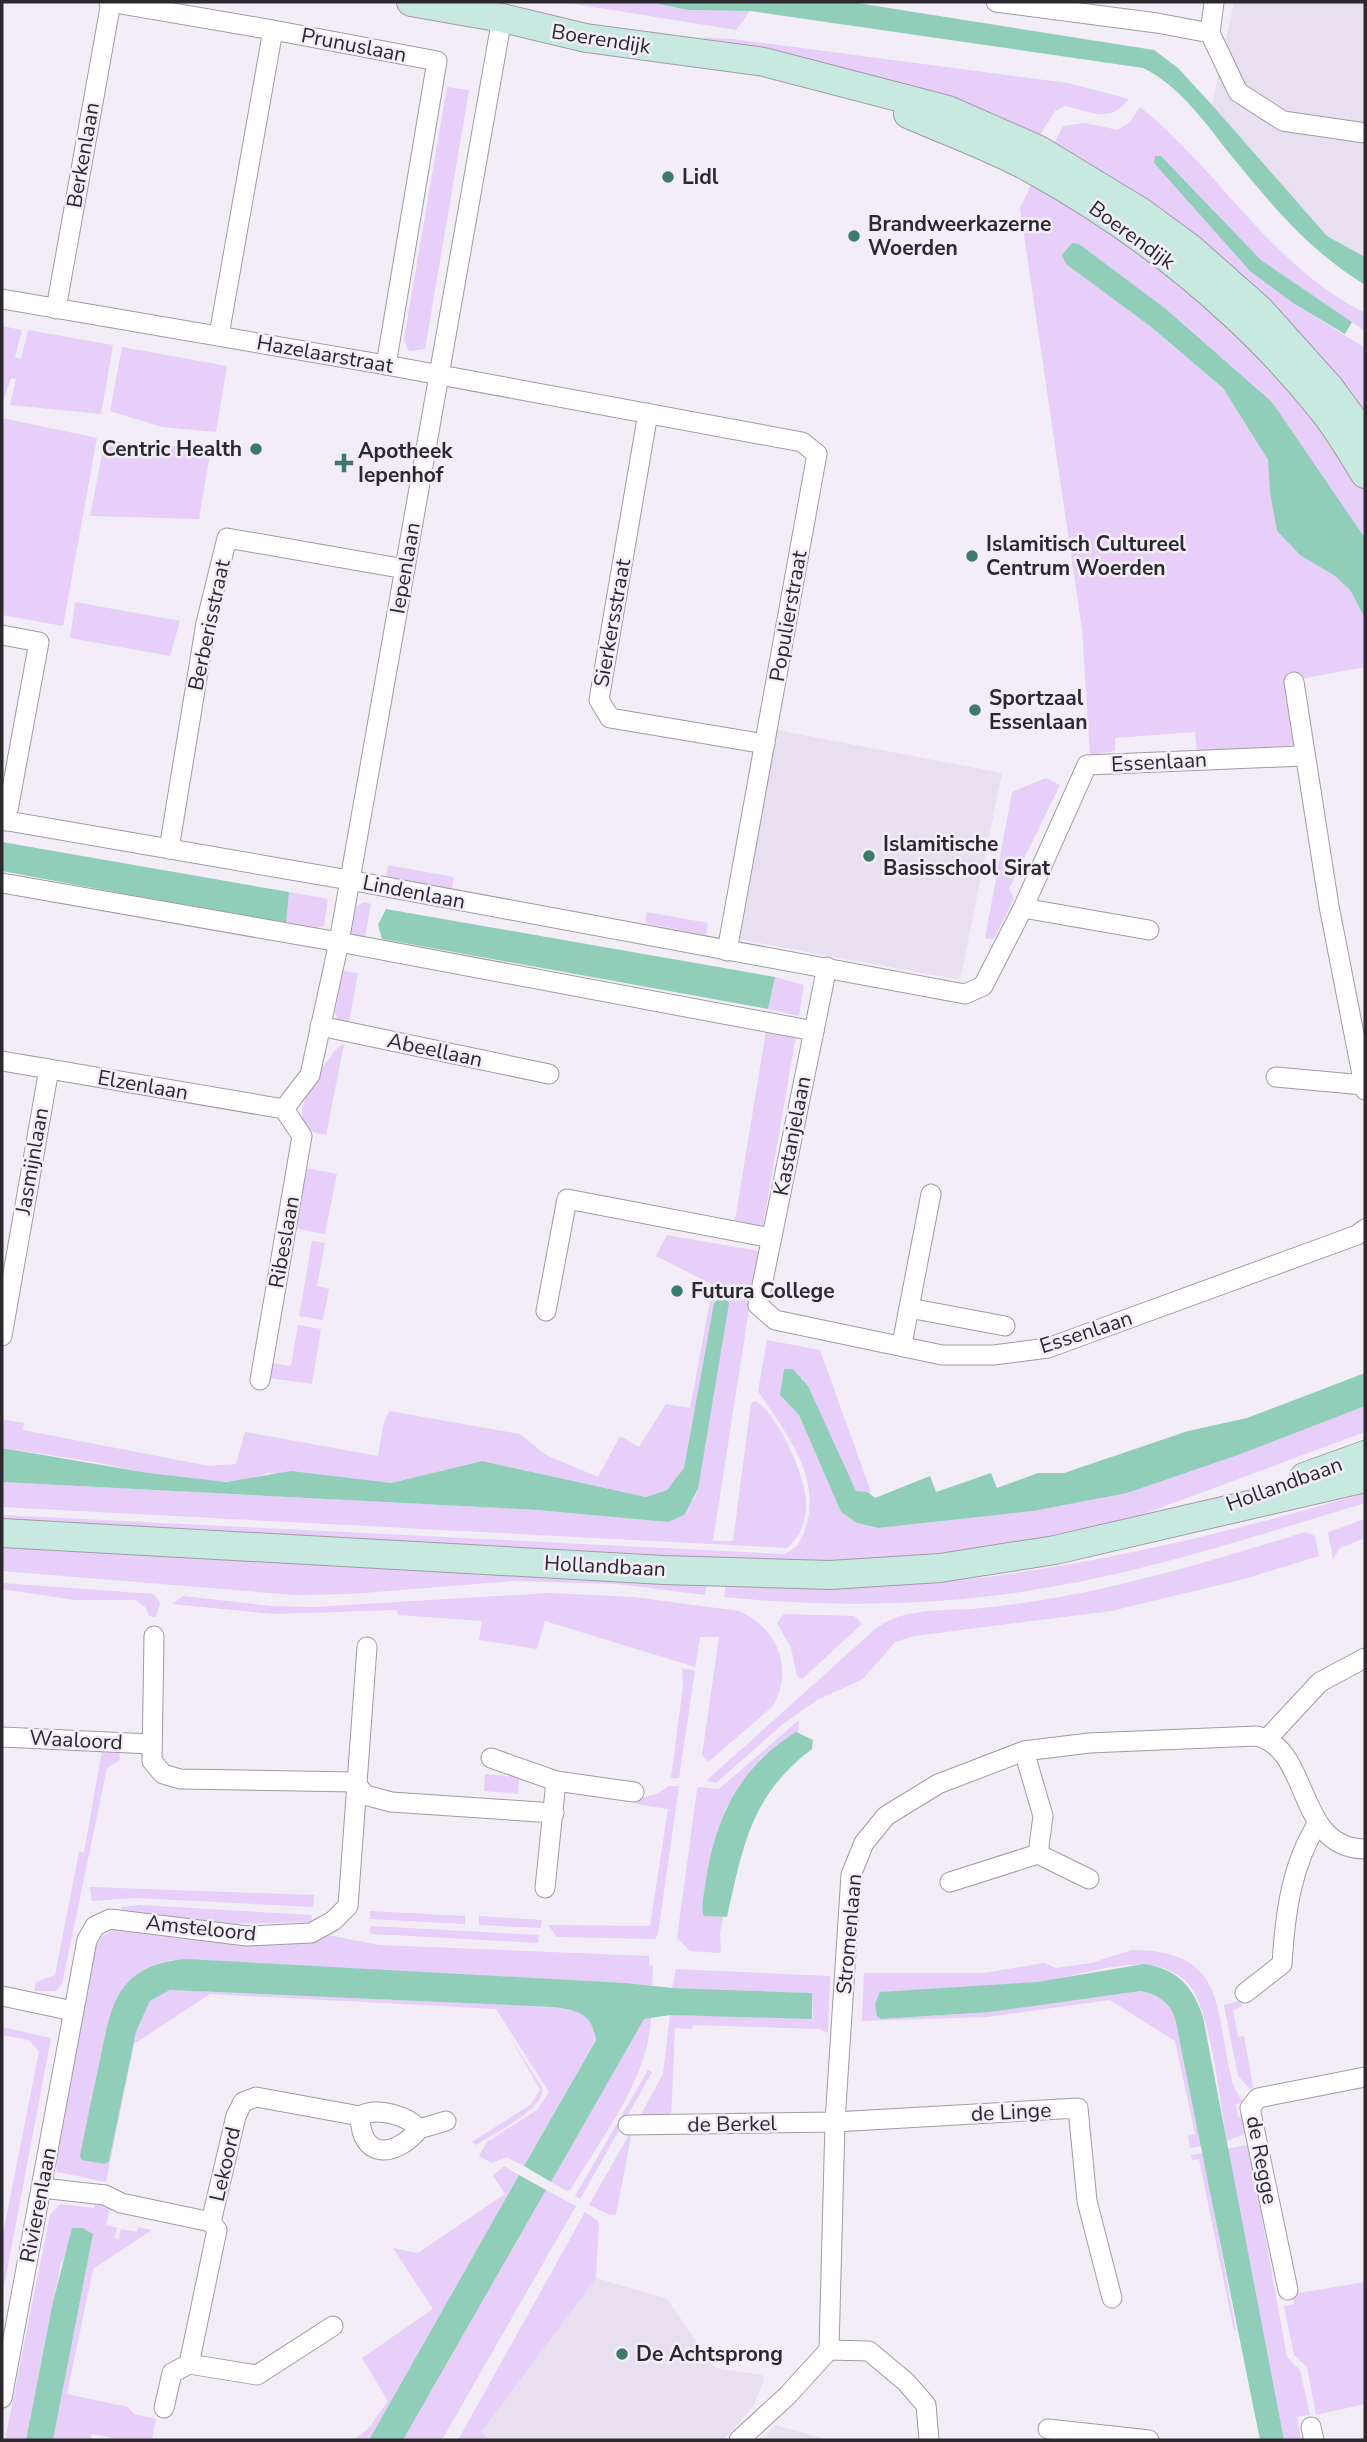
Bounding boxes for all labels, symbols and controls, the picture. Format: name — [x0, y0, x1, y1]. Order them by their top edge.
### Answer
street label: Boerendijk — [549, 17, 653, 61]
street label: Prunuslaan — [299, 21, 409, 69]
street label: Berkenlaan — [60, 100, 106, 210]
place label: Lidl — [682, 163, 719, 191]
marker: Lidl — [660, 169, 676, 185]
street label: Boerendijk — [1083, 194, 1181, 276]
place label: Brandweerkazerne Woerden — [868, 210, 1051, 262]
marker: Brandweerkazerne Woerden — [846, 228, 862, 244]
street label: Hazelaarstraat — [255, 328, 396, 380]
place label: Centric Health — [102, 435, 242, 463]
place label: Apotheek Iepenhof — [358, 437, 453, 489]
marker: Centric Health — [248, 441, 264, 457]
marker: Apotheek Iepenhof — [336, 455, 352, 471]
street label: Iepenlaan — [383, 520, 427, 616]
place label: Islamitisch Cultureel Centrum Woerden — [986, 530, 1186, 582]
street label: Populierstraat — [763, 548, 813, 684]
marker: Islamitisch Cultureel Centrum Woerden — [964, 548, 980, 564]
street label: Berberisstraat — [181, 556, 237, 693]
street label: Sierkersstraat — [587, 556, 637, 689]
place label: Sportzaal Essenlaan — [989, 684, 1088, 736]
marker: Sportzaal Essenlaan — [967, 702, 983, 718]
street label: Essenlaan — [1110, 746, 1208, 778]
place label: Islamitische Basisschool Sirat — [883, 830, 1051, 882]
marker: Islamitische Basisschool Sirat — [861, 848, 877, 864]
street label: Lindenlaan — [360, 868, 468, 916]
street label: Abeellaan — [385, 1026, 485, 1074]
street label: Elzenlaan — [96, 1063, 190, 1107]
street label: Kastanjelaan — [767, 1074, 817, 1198]
street label: Jasmijnlaan — [9, 1105, 55, 1218]
street label: Ribeslaan — [262, 1194, 306, 1290]
place label: Futura College — [691, 1277, 835, 1305]
marker: Futura College — [669, 1283, 685, 1299]
street label: Essenlaan — [1036, 1304, 1136, 1360]
street label: Hollandbaan — [1222, 1450, 1346, 1518]
street label: Hollandbaan — [543, 1549, 667, 1583]
street label: Waaloord — [29, 1724, 123, 1756]
street label: Stromenlaan — [830, 1873, 868, 1995]
street label: Amsteloord — [144, 1908, 258, 1948]
street label: de Linge — [970, 2096, 1052, 2128]
street label: de Berkel — [687, 2109, 778, 2139]
street label: de Regge — [1240, 2113, 1284, 2207]
street label: Lekoord — [203, 2124, 247, 2204]
street label: Rivierenlaan — [13, 2145, 63, 2265]
place label: De Achtsprong — [636, 2340, 783, 2368]
marker: De Achtsprong — [614, 2346, 630, 2362]

